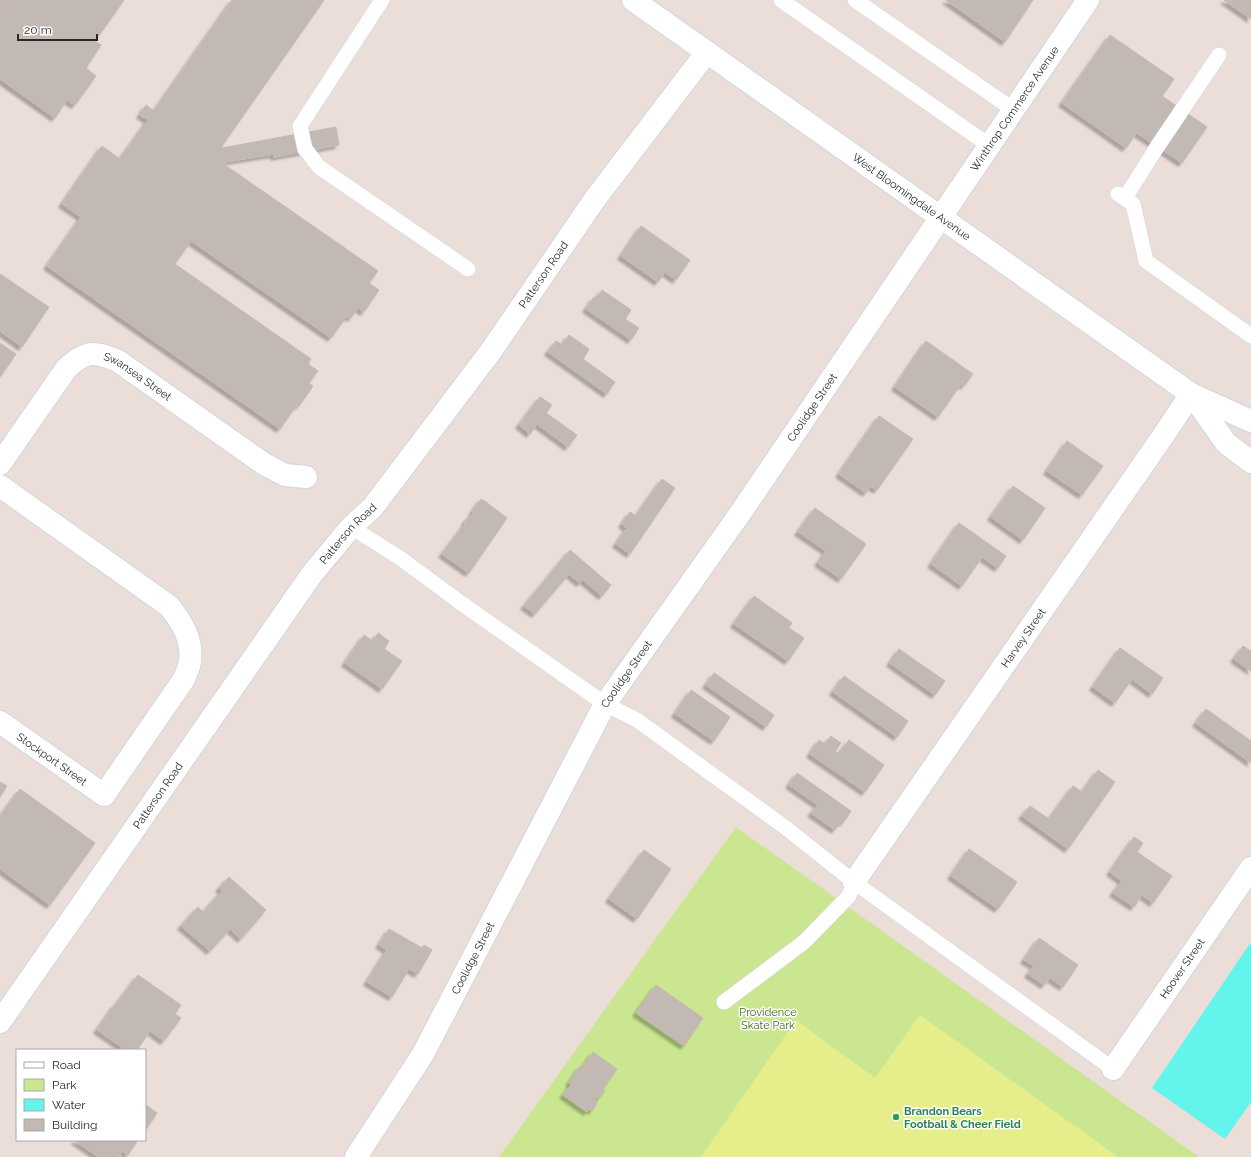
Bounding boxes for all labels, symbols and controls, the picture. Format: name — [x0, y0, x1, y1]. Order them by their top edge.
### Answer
scale bar — [18, 16, 97, 42]
text: 20 m — [24, 23, 52, 37]
street label: Winthrop Commerce Avenue — [968, 43, 1062, 174]
street label: West Bloomingdale Avenue — [850, 151, 973, 244]
street label: Patterson Road — [516, 239, 571, 311]
street label: Swansea Street — [102, 350, 174, 404]
street label: Coolidge Street — [785, 371, 840, 444]
street label: Patterson Road — [317, 501, 379, 567]
street label: Harvey Street — [999, 606, 1049, 670]
street label: Coolidge Street — [598, 638, 655, 711]
street label: Stockport Street — [14, 730, 90, 789]
street label: Patterson Road — [131, 760, 186, 831]
street label: Coolidge Street — [449, 920, 498, 997]
street label: Hoover Street — [1157, 936, 1208, 1001]
park label: Providence Skate Park — [739, 1006, 797, 1032]
legend — [16, 1049, 146, 1141]
text: Road — [52, 1058, 81, 1072]
text: Park — [52, 1078, 77, 1092]
text: Water — [52, 1098, 86, 1112]
place label: Brandon Bears Football & Cheer Field — [904, 1105, 1021, 1131]
marker: Brandon Bears Football & Cheer Field — [891, 1112, 901, 1122]
text: Building — [52, 1118, 98, 1132]

